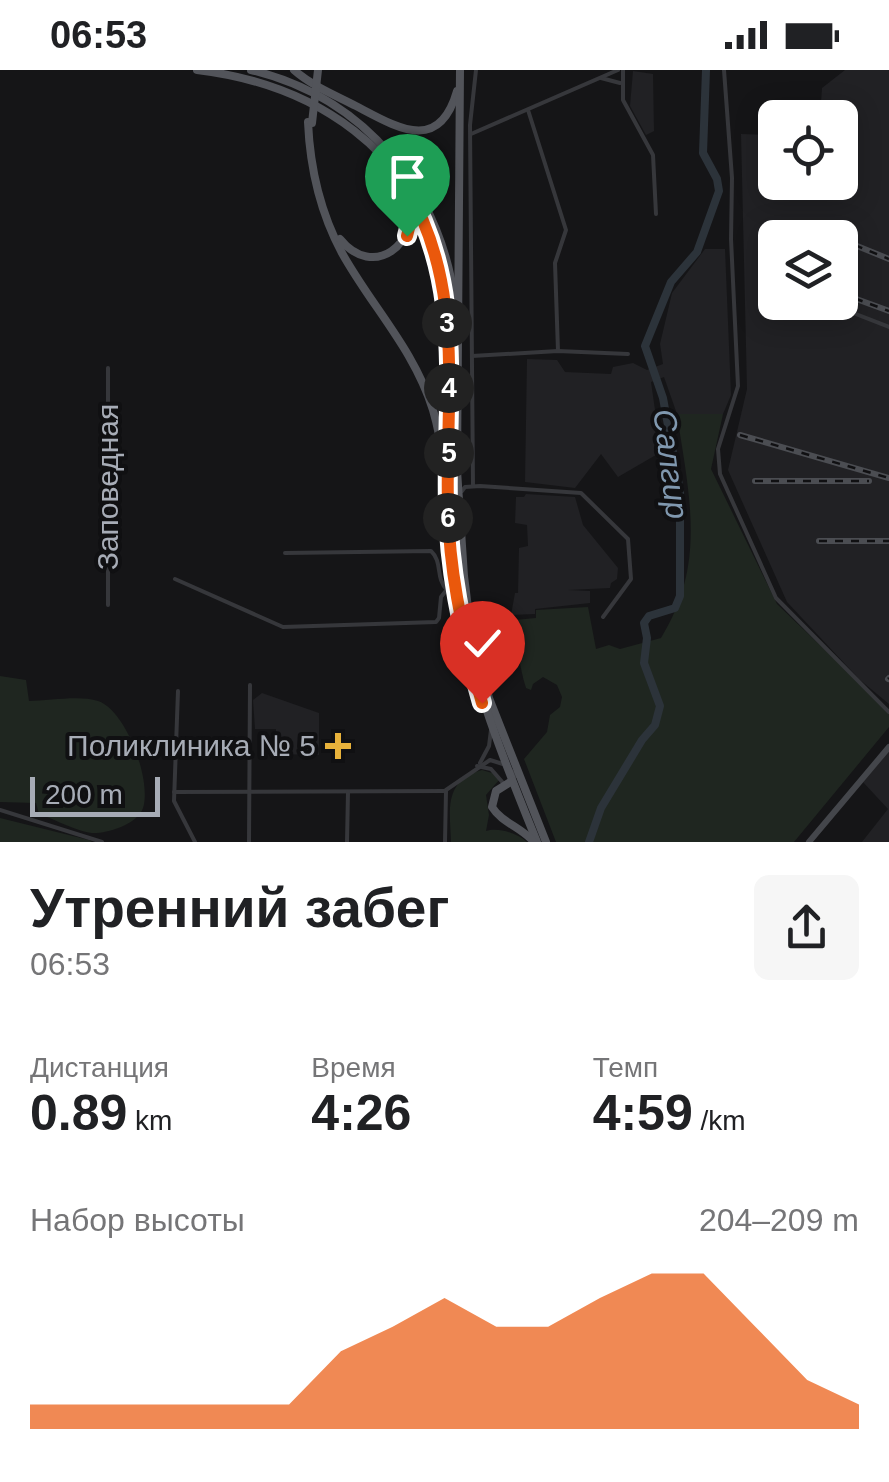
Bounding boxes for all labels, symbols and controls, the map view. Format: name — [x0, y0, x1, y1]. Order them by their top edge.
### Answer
text: 06:53 — [50, 14, 147, 56]
map controls — [758, 100, 858, 320]
button: locate — [758, 100, 858, 200]
pin — [365, 134, 450, 237]
icon: arrive — [380, 149, 435, 204]
button: layers — [758, 220, 858, 320]
pin: 3 — [422, 298, 472, 348]
text: 3 — [439, 307, 455, 338]
pin: 4 — [424, 363, 474, 413]
text: 4 — [441, 372, 457, 403]
street label: Заповедная — [91, 404, 124, 570]
water label: Салгир — [646, 407, 696, 521]
pin: 5 — [424, 428, 474, 478]
text: 5 — [441, 437, 457, 468]
pin: 6 — [423, 493, 473, 543]
text: 6 — [440, 502, 456, 533]
pin — [440, 601, 525, 704]
icon: check — [455, 616, 510, 671]
place label: Поликлиника № 5 — [67, 729, 316, 762]
marker: Поликлиника № 5 — [325, 733, 351, 759]
scale bar — [30, 772, 160, 816]
text: 200 m — [45, 779, 123, 810]
button: share — [754, 875, 859, 980]
text: Утренний забег — [30, 877, 449, 939]
text: 06:53 — [30, 946, 110, 982]
text: Дистанция — [30, 1052, 169, 1083]
text: Время — [311, 1052, 396, 1083]
text: Темп — [593, 1052, 658, 1083]
text: 0.89 — [30, 1085, 127, 1141]
text: 4:26 — [311, 1085, 411, 1141]
text: 4:59 — [593, 1085, 693, 1141]
text: km — [127, 1105, 172, 1136]
text: /km — [693, 1105, 746, 1136]
text: Набор высоты — [30, 1202, 245, 1238]
text: 204–209 m — [699, 1202, 859, 1238]

